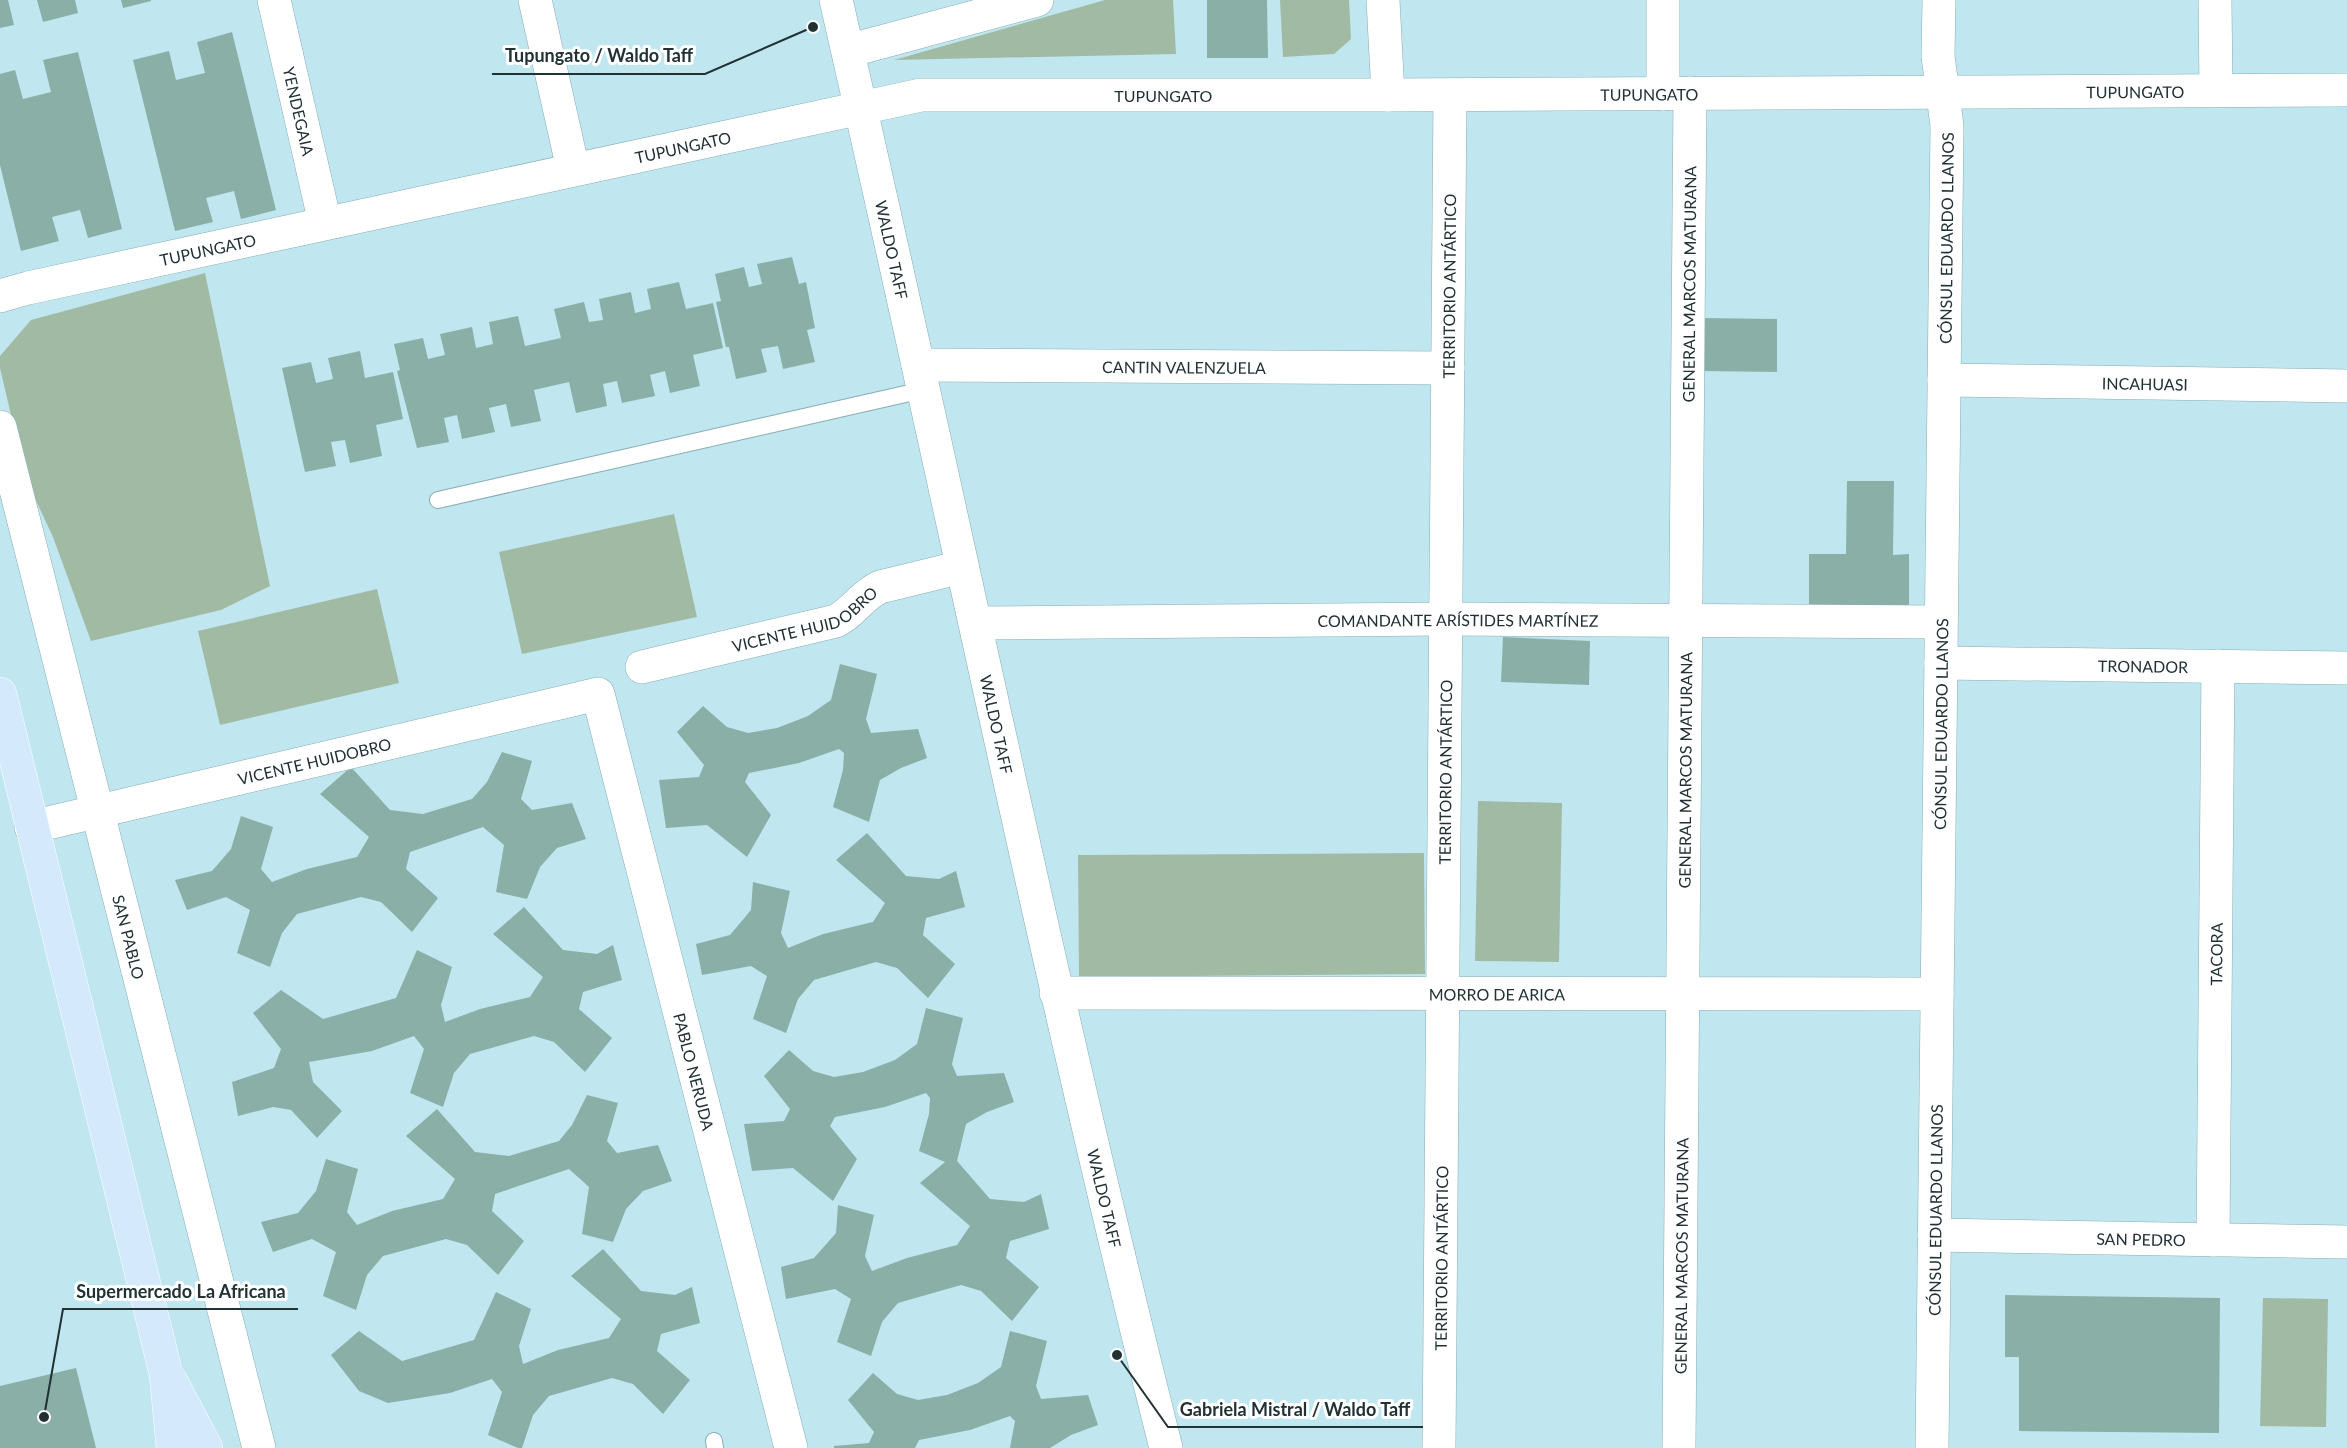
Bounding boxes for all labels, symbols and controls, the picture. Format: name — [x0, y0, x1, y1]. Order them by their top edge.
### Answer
callout: Tupungato / Waldo Taff — [492, 38, 705, 74]
text: Tupungato / Waldo Taff — [505, 44, 694, 66]
street label: YENDEGAIA — [280, 65, 319, 157]
street label: TUPUNGATO — [2086, 81, 2184, 101]
street label: TUPUNGATO — [1600, 84, 1698, 103]
street label: TUPUNGATO — [1114, 86, 1212, 105]
street label: TUPUNGATO — [633, 127, 733, 166]
street label: CÓNSUL EDUARDO LLANOS — [1935, 132, 1956, 344]
street label: GENERAL MARCOS MATURANA — [1678, 166, 1699, 402]
street label: TERRITORIO ANTÁRTICO — [1438, 193, 1459, 379]
street label: WALDO TAFF — [872, 198, 913, 301]
street label: TUPUNGATO — [158, 229, 258, 269]
street label: CANTIN VALENZUELA — [1102, 357, 1266, 376]
street label: INCAHUASI — [2102, 373, 2188, 393]
street label: VICENTE HUIDOBRO — [730, 582, 881, 655]
street label: COMANDANTE ARÍSTIDES MARTÍNEZ — [1317, 609, 1599, 630]
street label: CÓNSUL EDUARDO LLANOS — [1930, 618, 1951, 830]
street label: GENERAL MARCOS MATURANA — [1674, 651, 1695, 888]
street label: TRONADOR — [2098, 655, 2188, 676]
street label: WALDO TAFF — [977, 673, 1017, 776]
street label: TERRITORIO ANTÁRTICO — [1434, 679, 1455, 865]
street label: VICENTE HUIDOBRO — [236, 733, 393, 788]
street label: SAN PABLO — [110, 893, 149, 981]
street label: TACORA — [2206, 922, 2225, 986]
street label: MORRO DE ARICA — [1429, 984, 1565, 1003]
street label: PABLO NERUDA — [670, 1011, 719, 1132]
street label: CÓNSUL EDUARDO LLANOS — [1924, 1104, 1945, 1316]
street label: GENERAL MARCOS MATURANA — [1670, 1137, 1691, 1374]
street label: WALDO TAFF — [1084, 1147, 1126, 1249]
street label: TERRITORIO ANTÁRTICO — [1430, 1165, 1451, 1351]
street label: SAN PEDRO — [2096, 1228, 2186, 1249]
callout: Supermercado La Africana — [63, 1273, 298, 1309]
text: Supermercado La Africana — [76, 1280, 286, 1302]
callout: Gabriela Mistral / Waldo Taff — [1168, 1391, 1423, 1427]
text: Gabriela Mistral / Waldo Taff — [1180, 1398, 1411, 1420]

